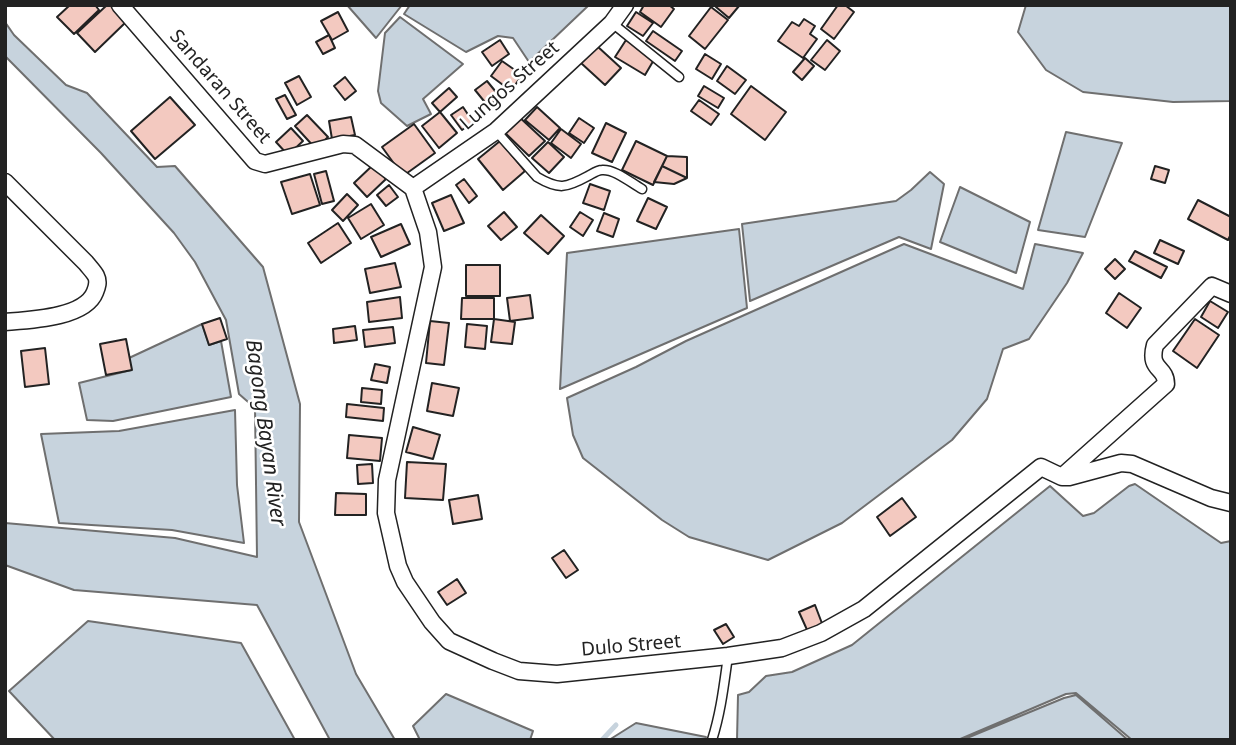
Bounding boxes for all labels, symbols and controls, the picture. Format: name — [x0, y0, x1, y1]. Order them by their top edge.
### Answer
street label: Sandaran Street — [164, 26, 276, 148]
street label: Lungos Street — [456, 37, 564, 135]
water label: Bagong Bayan River — [239, 338, 291, 528]
street label: Dulo Street — [580, 630, 682, 662]

